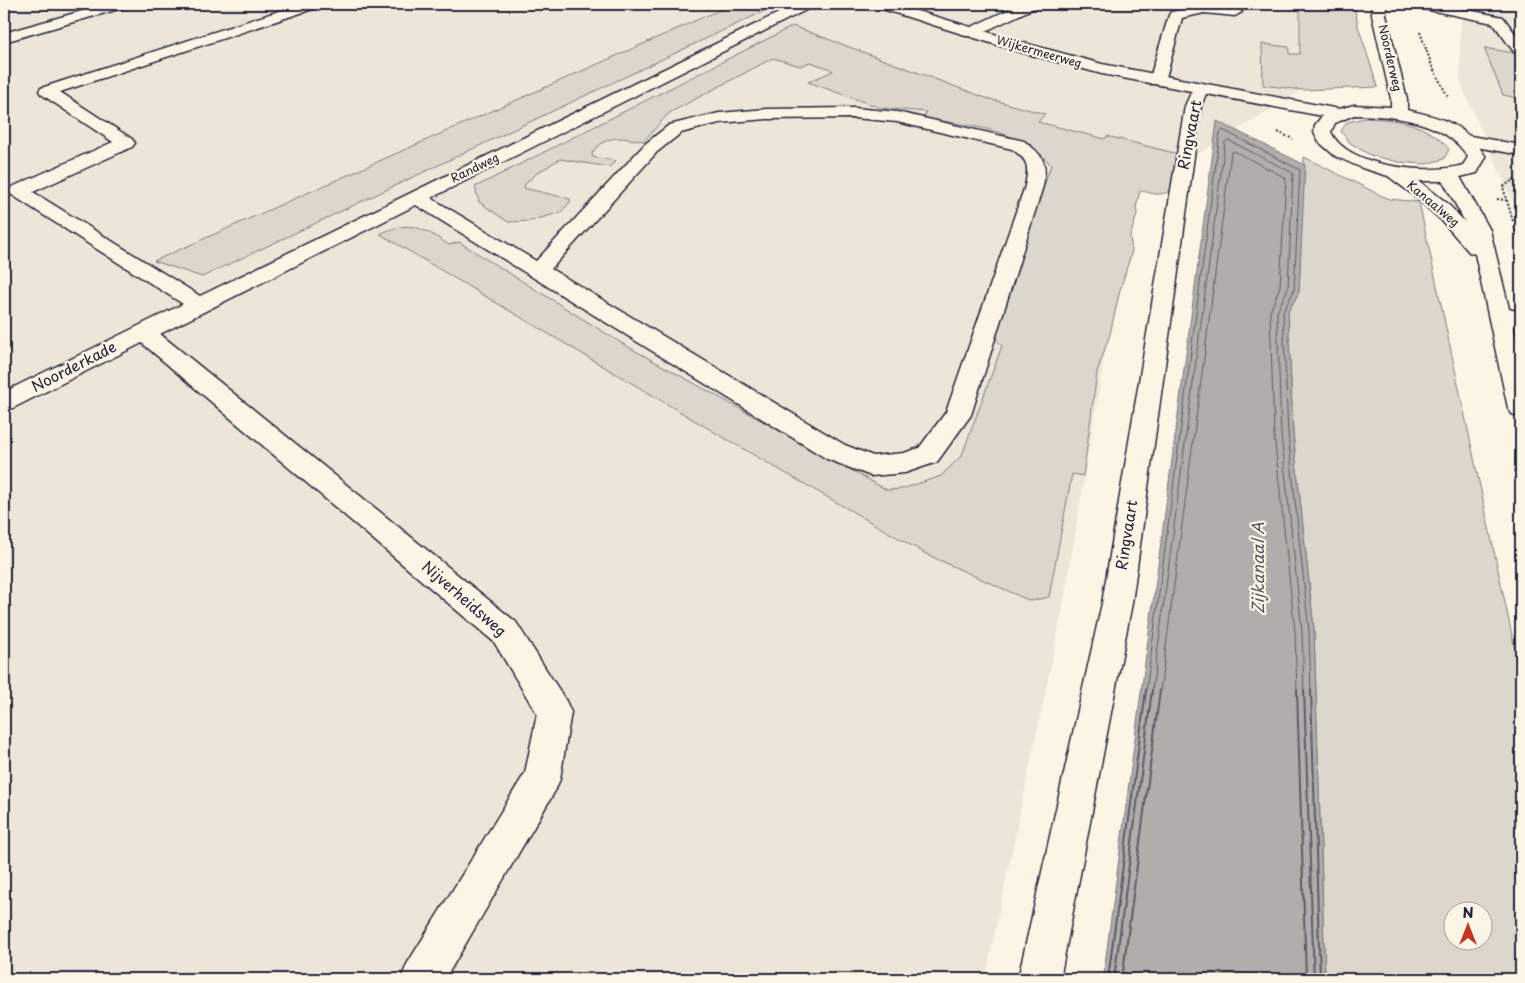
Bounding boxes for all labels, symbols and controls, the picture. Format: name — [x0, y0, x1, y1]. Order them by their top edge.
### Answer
street label: Noorderweg — [1374, 22, 1407, 93]
street label: Wijkermeerweg — [994, 30, 1084, 72]
street label: Ringvaart — [1171, 98, 1207, 172]
street label: Randweg — [447, 148, 502, 187]
street label: Kanaalweg — [1403, 176, 1464, 231]
street label: Noorderkade — [27, 334, 120, 397]
street label: Ringvaart — [1109, 498, 1142, 571]
water label: Zijkanaal A — [1245, 522, 1269, 614]
street label: Nijverheidsweg — [418, 555, 512, 641]
north arrow — [1442, 900, 1492, 950]
text: N — [1462, 902, 1474, 923]

